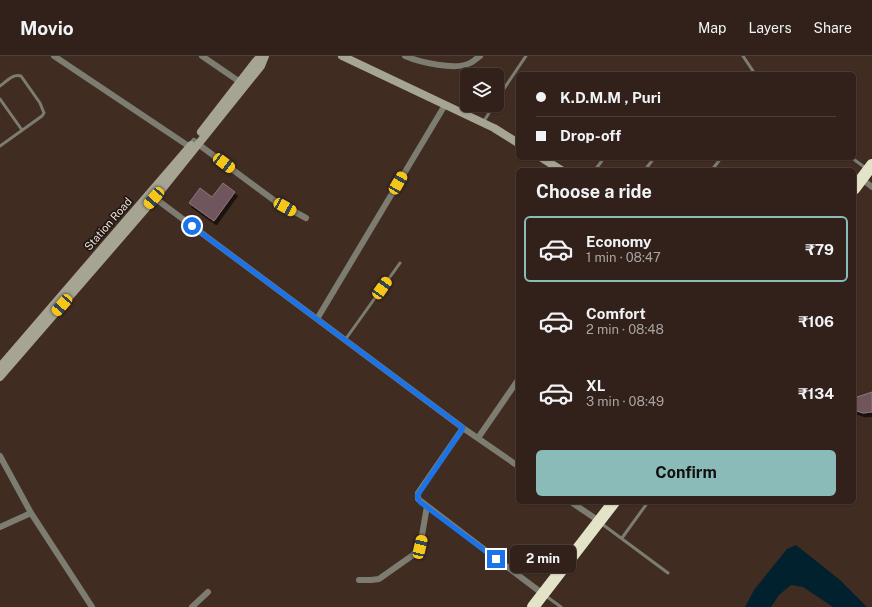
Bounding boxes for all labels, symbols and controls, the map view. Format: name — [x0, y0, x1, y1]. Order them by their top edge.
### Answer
text: Movio — [20, 17, 74, 39]
text: Map — [698, 20, 726, 36]
text: Layers — [748, 20, 792, 36]
text: Share — [814, 20, 852, 36]
map controls — [460, 68, 504, 112]
button: layers — [460, 68, 504, 112]
text: K.D.M.M , Puri — [560, 89, 661, 106]
text: Drop-off — [560, 127, 621, 144]
car — [211, 151, 237, 175]
car — [387, 170, 409, 196]
text: Choose a ride — [536, 181, 652, 202]
car — [142, 185, 166, 211]
street label: Station Road — [82, 195, 134, 253]
car — [272, 196, 298, 218]
route start — [183, 217, 201, 235]
icon: car — [538, 231, 574, 267]
text: Economy — [586, 233, 651, 250]
text: ₹79 — [805, 241, 834, 258]
text: 1 min · 08:47 — [586, 250, 661, 265]
car — [370, 275, 394, 301]
car — [50, 292, 74, 318]
icon: car — [538, 303, 574, 339]
text: Comfort — [586, 305, 646, 322]
text: ₹106 — [798, 313, 834, 330]
text: 2 min · 08:48 — [586, 322, 664, 337]
icon: car — [538, 375, 574, 411]
text: XL — [586, 377, 605, 394]
text: ₹134 — [798, 385, 834, 402]
text: 3 min · 08:49 — [586, 394, 664, 409]
button: Confirm — [536, 450, 836, 496]
car — [411, 534, 429, 560]
callout: 2 min — [510, 545, 576, 573]
route end — [487, 550, 505, 568]
text: 2 min — [526, 551, 560, 566]

